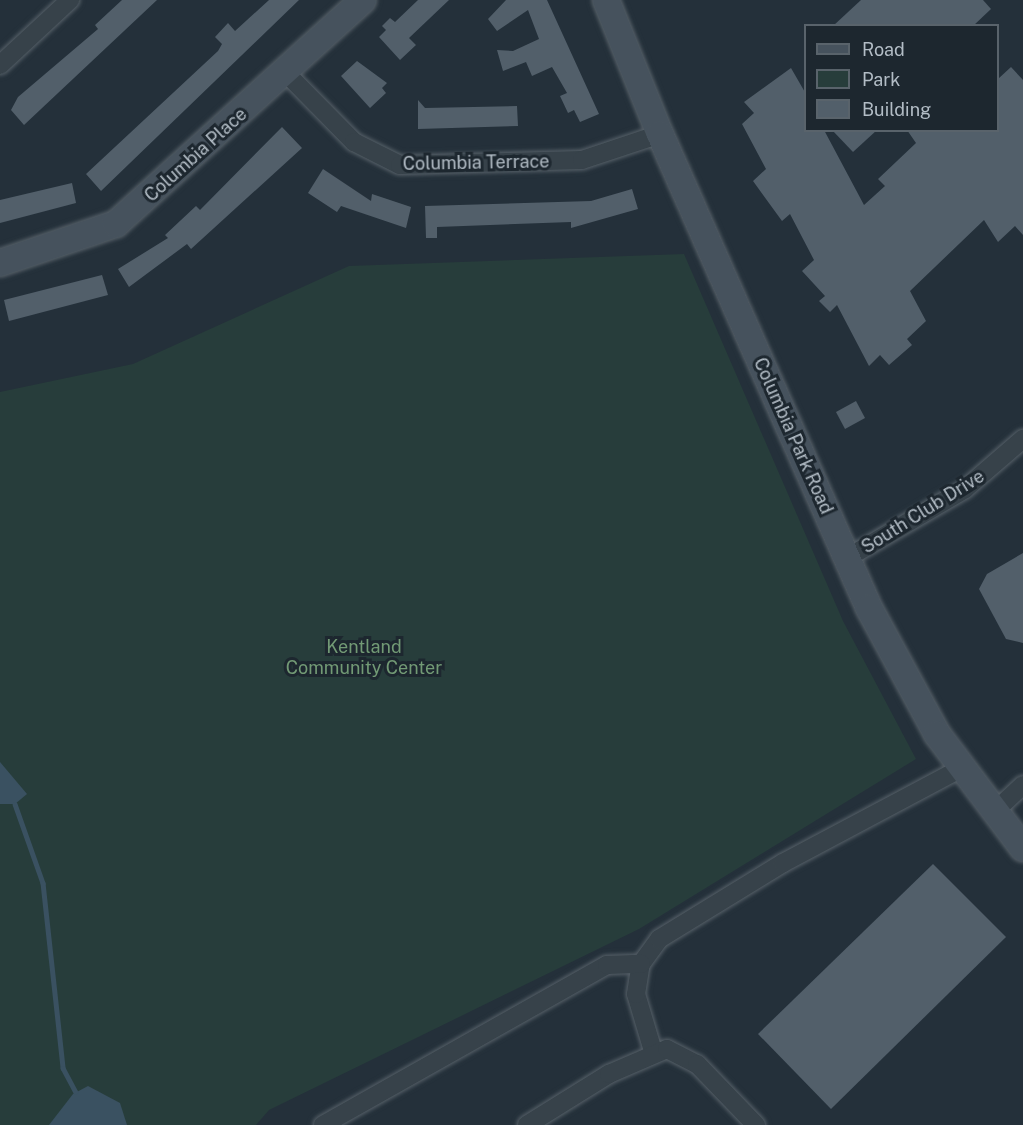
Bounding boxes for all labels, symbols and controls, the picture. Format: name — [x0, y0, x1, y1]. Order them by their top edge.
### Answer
legend — [804, 24, 999, 132]
text: Road — [862, 39, 905, 60]
text: Park — [862, 69, 900, 90]
text: Building — [862, 99, 931, 120]
street label: Columbia Place — [140, 103, 252, 207]
street label: Columbia Terrace — [403, 151, 549, 175]
street label: Columbia Park Road — [749, 355, 837, 517]
street label: South Club Drive — [858, 466, 988, 558]
park label: Kentland Community Center — [286, 637, 442, 680]

